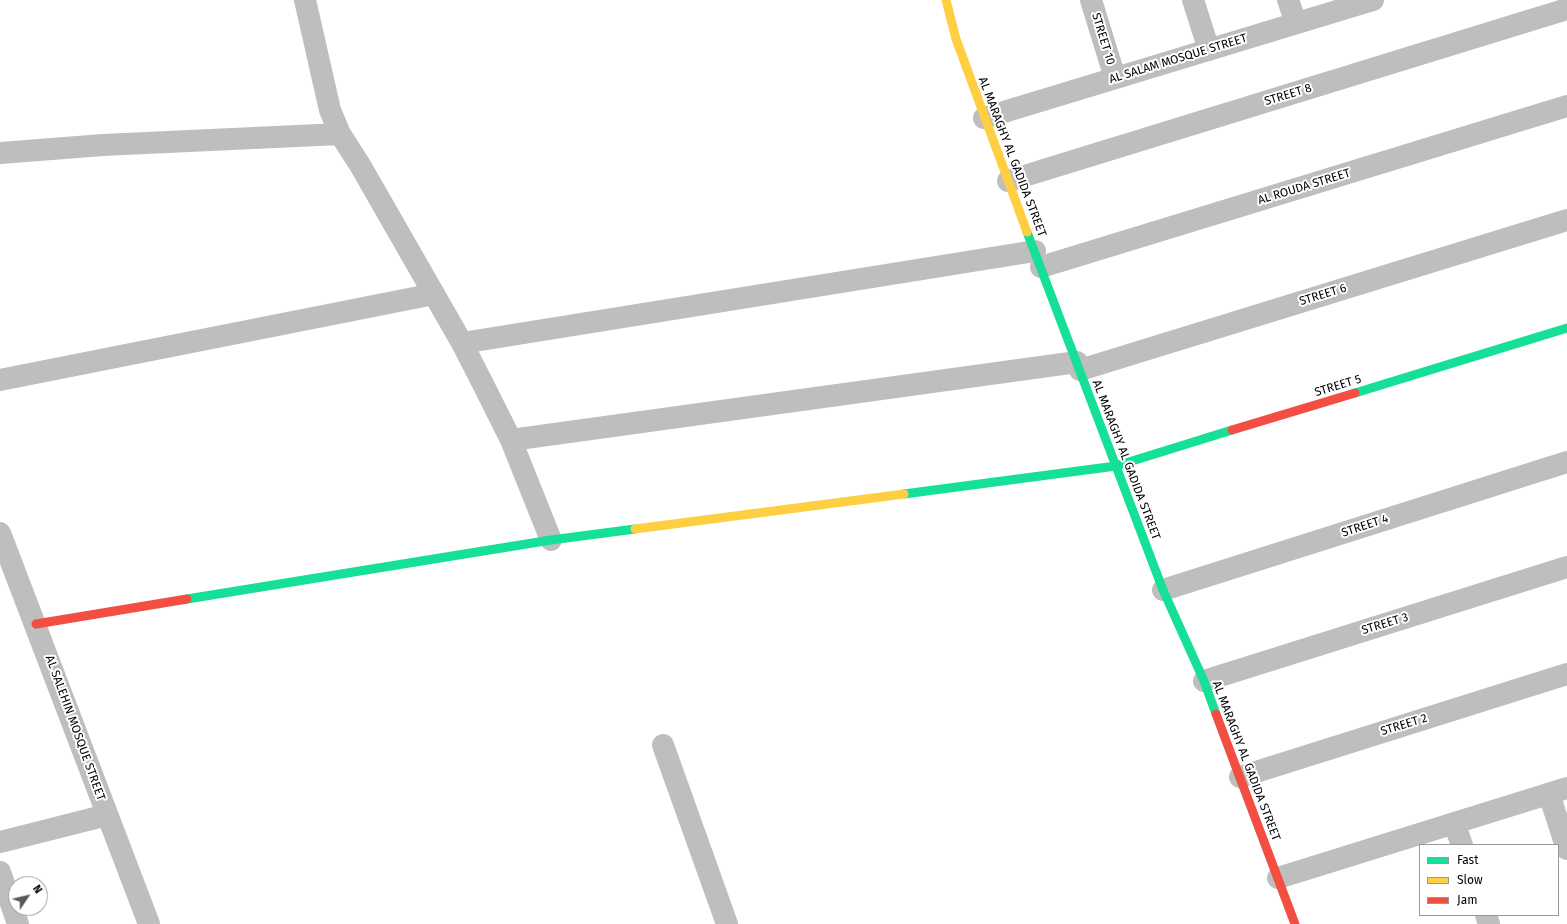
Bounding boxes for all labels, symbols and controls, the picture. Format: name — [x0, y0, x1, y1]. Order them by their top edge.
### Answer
street label: STREET 10 — [1088, 11, 1118, 67]
street label: AL SALAM MOSQUE STREET — [1107, 31, 1249, 87]
street label: AL MARAGHY AL GADIDA STREET — [975, 75, 1049, 239]
street label: STREET 8 — [1263, 81, 1313, 109]
street label: AL ROUDA STREET — [1256, 166, 1352, 208]
street label: STREET 6 — [1298, 281, 1348, 309]
street label: STREET 5 — [1313, 372, 1363, 400]
street label: AL MARAGHY AL GADIDA STREET — [1089, 378, 1163, 542]
street label: STREET 4 — [1340, 512, 1390, 540]
street label: STREET 3 — [1360, 610, 1410, 638]
street label: AL SALEHIN MOSQUE STREET — [42, 653, 108, 803]
street label: AL MARAGHY AL GADIDA STREET — [1209, 679, 1283, 843]
street label: STREET 2 — [1379, 711, 1429, 739]
legend — [1419, 844, 1559, 916]
text: Fast — [1457, 853, 1479, 867]
text: Slow — [1457, 873, 1483, 887]
north arrow — [8, 876, 48, 916]
text: N — [30, 883, 45, 896]
text: Jam — [1457, 893, 1477, 907]

